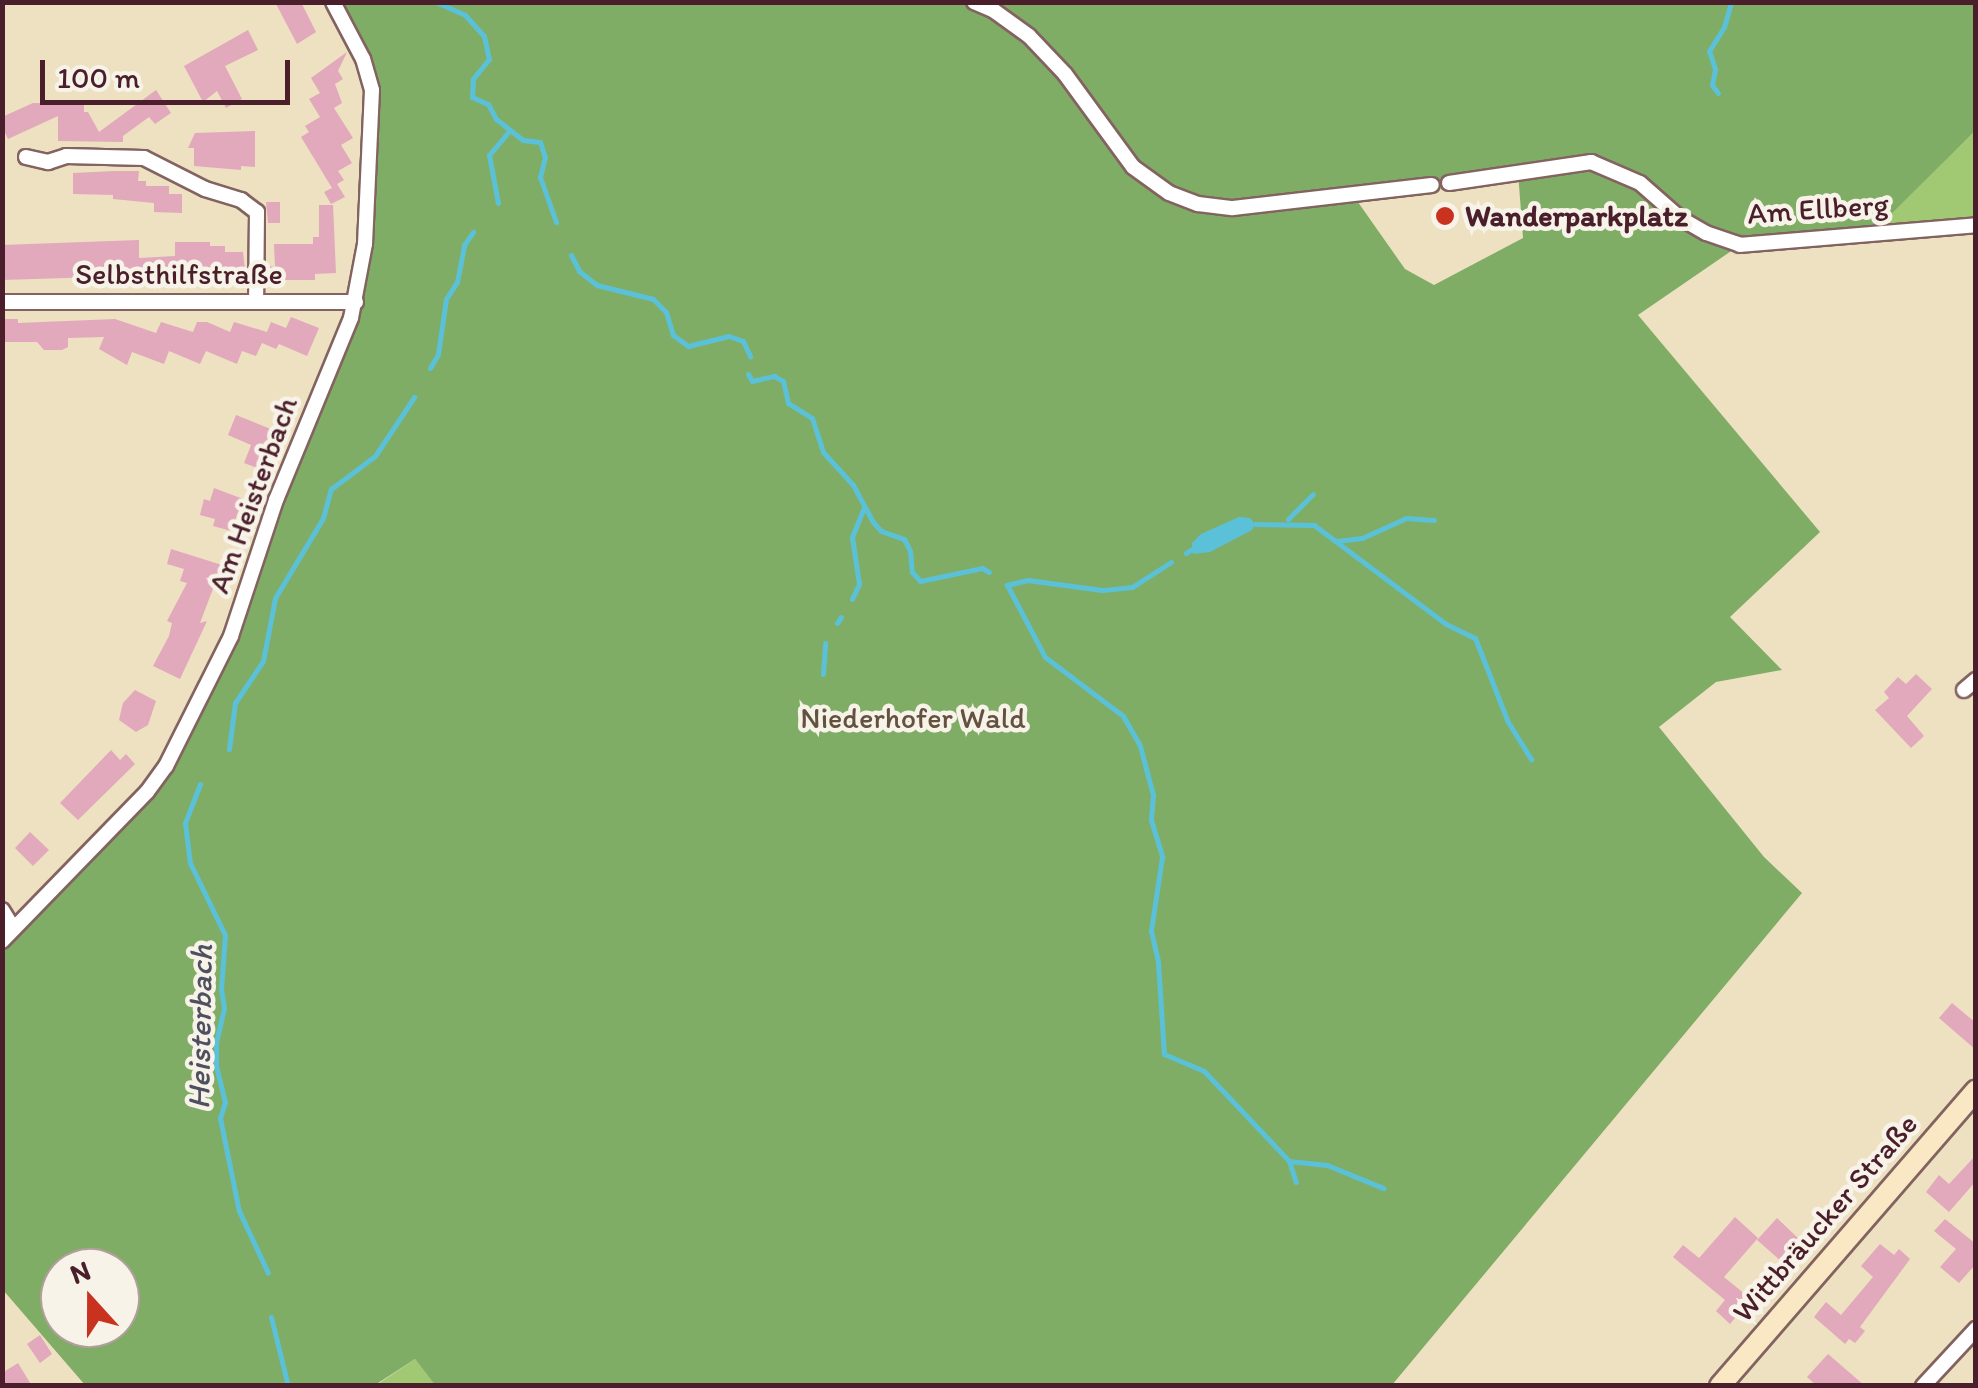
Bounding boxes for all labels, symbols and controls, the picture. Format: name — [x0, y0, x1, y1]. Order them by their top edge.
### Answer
scale bar — [45, 40, 295, 102]
text: 100 m — [57, 59, 140, 96]
street label: Am Ellberg — [1746, 186, 1890, 232]
place label: Wanderparkplatz — [1465, 198, 1688, 234]
marker: Wanderparkplatz — [1434, 205, 1456, 227]
street label: Selbsthilfstraße — [75, 256, 283, 292]
street label: Am Heisterbach — [201, 392, 305, 598]
park label: Niederhofer Wald — [801, 700, 1025, 736]
water label: Heisterbach — [179, 944, 221, 1110]
street label: Wittbräucker Straße — [1725, 1107, 1925, 1329]
north arrow — [40, 1248, 140, 1348]
text: N — [65, 1253, 95, 1291]

